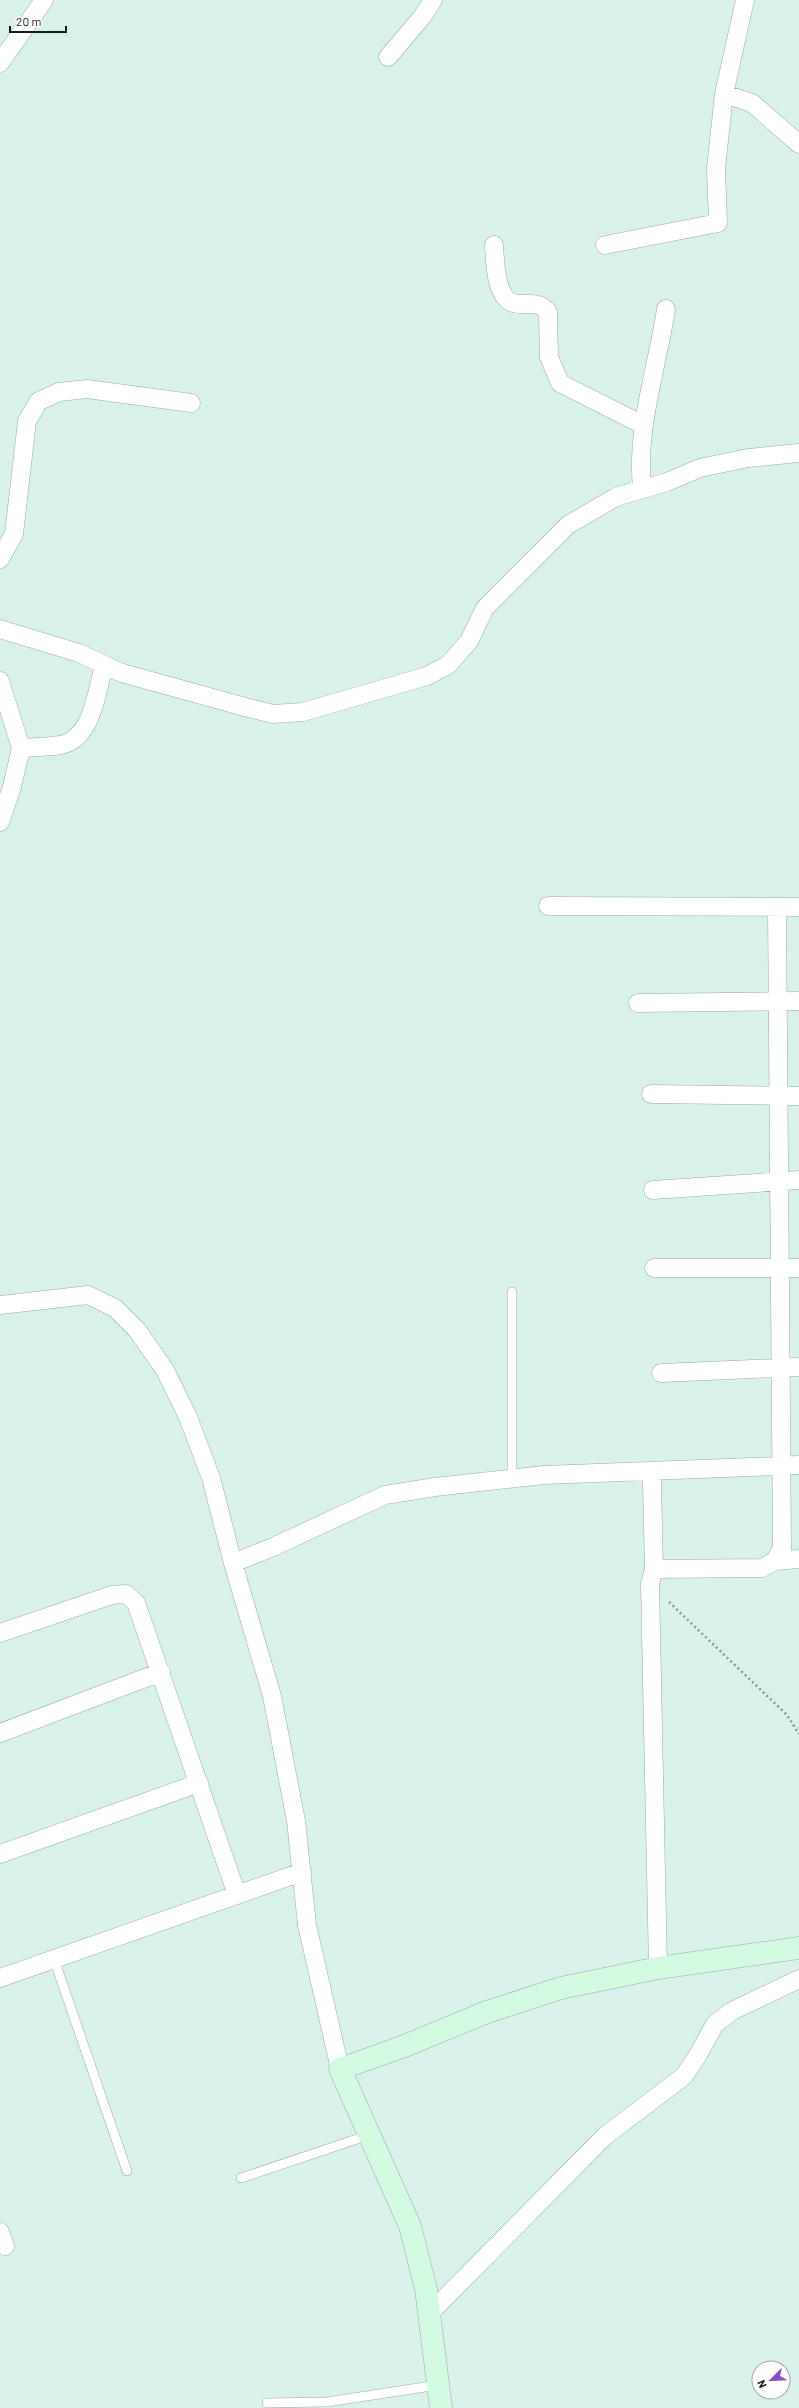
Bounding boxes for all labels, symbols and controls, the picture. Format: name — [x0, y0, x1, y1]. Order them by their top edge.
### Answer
scale bar — [10, 8, 66, 34]
text: 20 m — [16, 14, 42, 28]
north arrow — [751, 2360, 791, 2400]
text: N — [754, 2378, 769, 2390]

